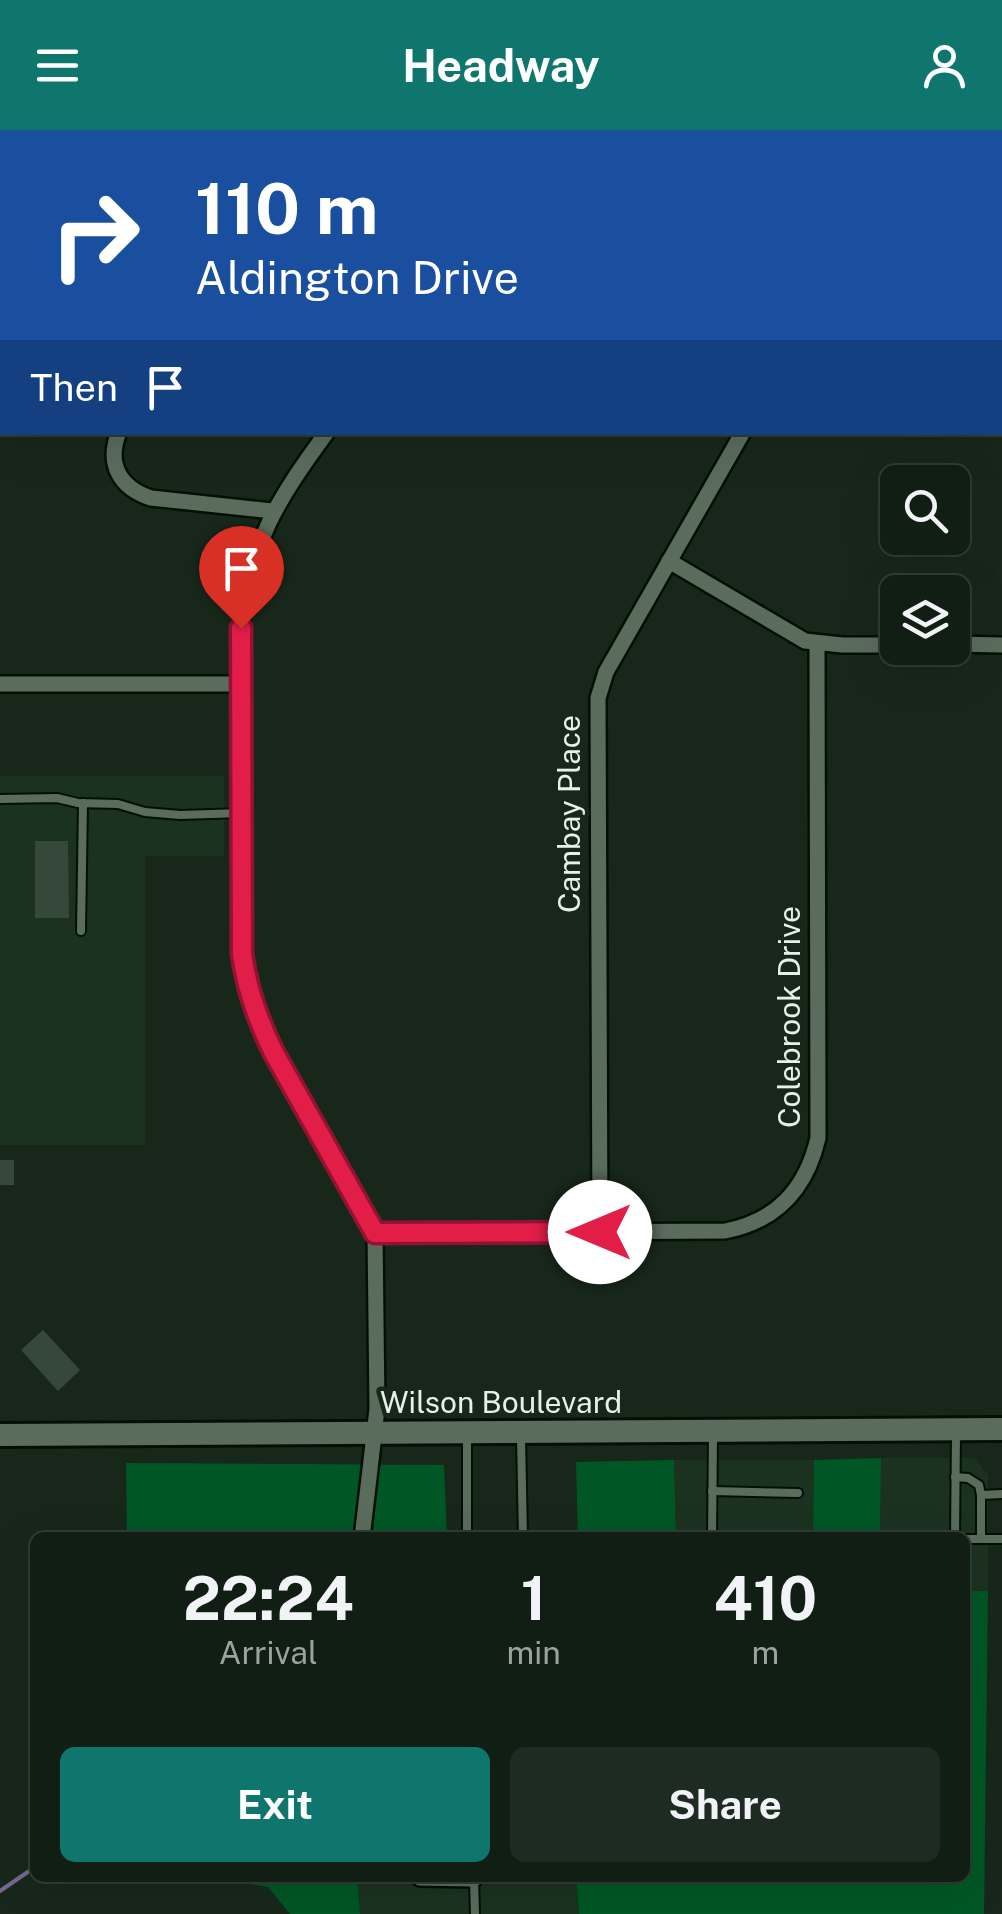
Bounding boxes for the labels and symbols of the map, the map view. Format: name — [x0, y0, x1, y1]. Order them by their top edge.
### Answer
pin — [199, 526, 284, 629]
street label: Cambay Place — [551, 715, 587, 913]
street label: Colebrook Drive — [771, 906, 807, 1128]
position arrow — [548, 1180, 652, 1284]
street label: Wilson Boulevard — [380, 1384, 622, 1420]

